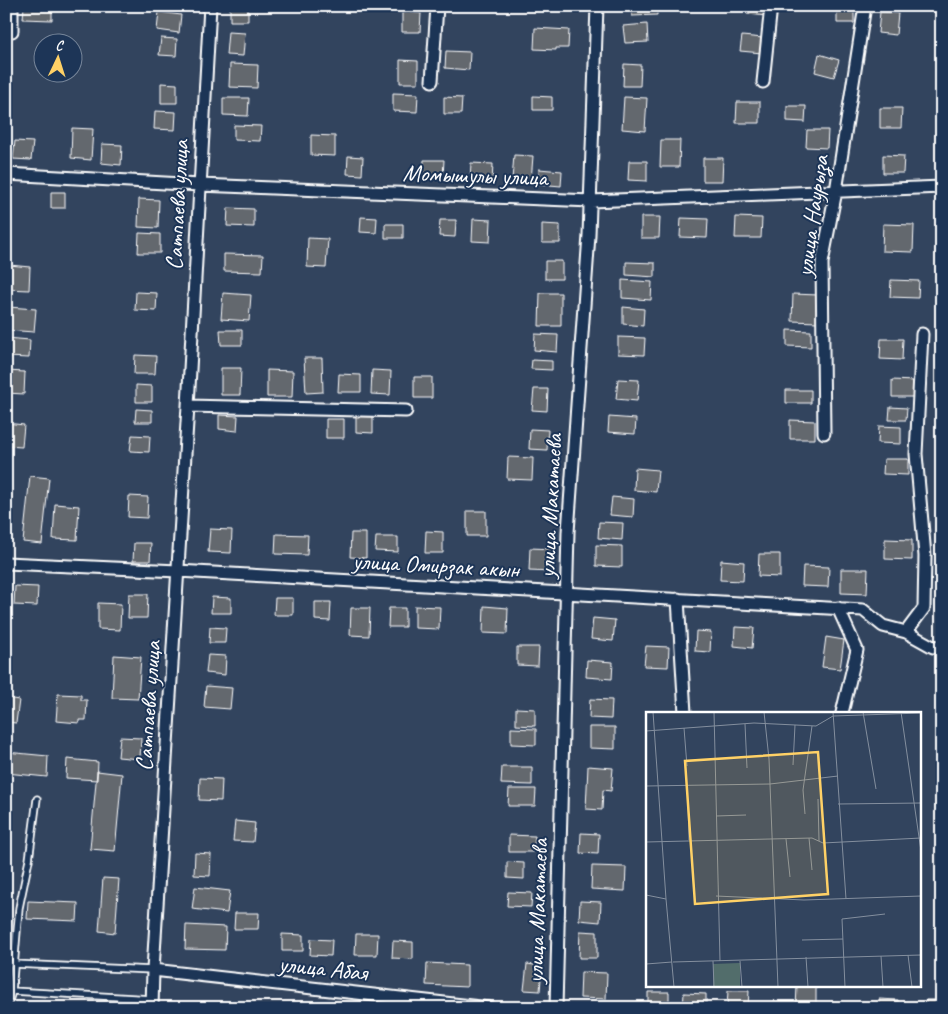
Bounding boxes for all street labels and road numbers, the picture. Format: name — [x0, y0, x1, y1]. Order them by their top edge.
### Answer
street label: Сатпаева улица — [159, 138, 195, 271]
street label: улица Наурыза — [788, 152, 837, 281]
street label: Момышулы улица — [402, 157, 550, 193]
street label: улица Макатаева — [531, 432, 569, 581]
street label: улица Омирзак акын — [350, 546, 522, 584]
street label: Сатпаева улица — [128, 639, 168, 772]
street label: улица Макатаева — [519, 837, 555, 986]
street label: улица Абая — [275, 948, 370, 988]

